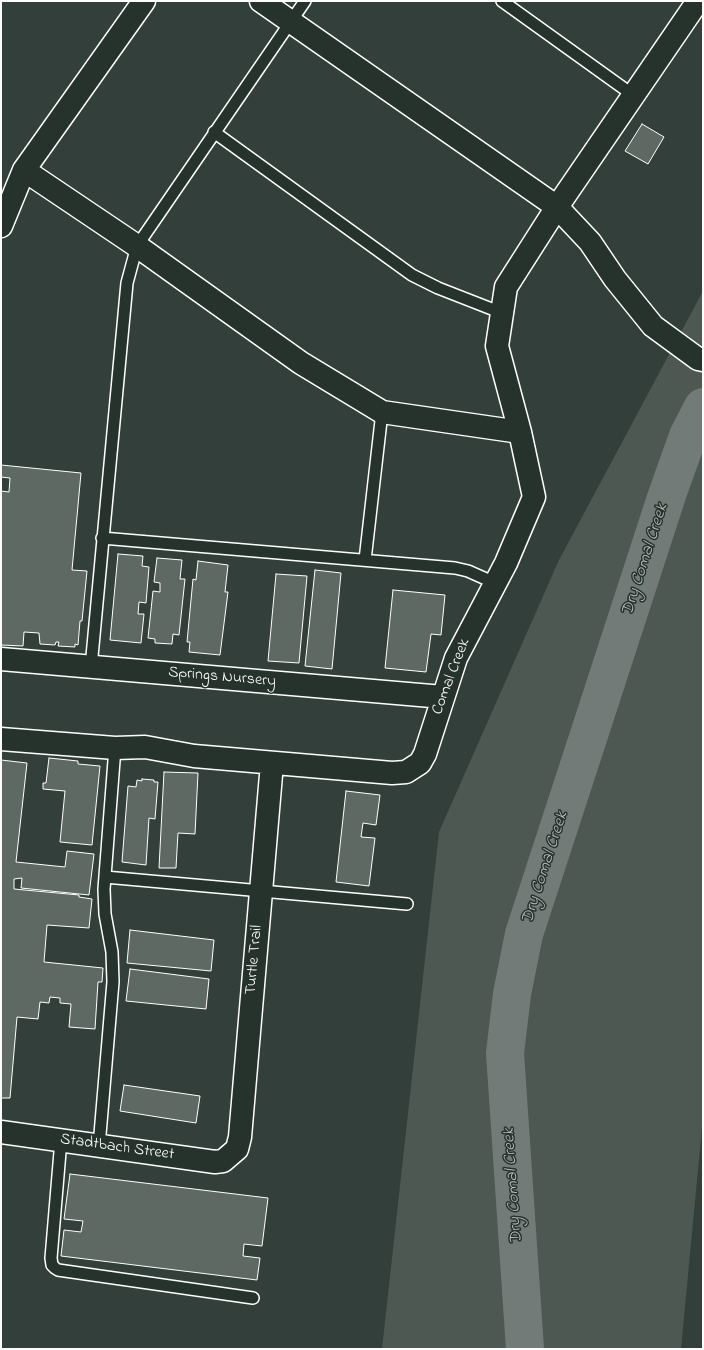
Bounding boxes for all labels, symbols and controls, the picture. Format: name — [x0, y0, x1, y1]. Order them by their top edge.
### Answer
water label: Dry Comal Creek — [618, 502, 674, 618]
street label: Comal Creek — [429, 636, 475, 718]
street label: Springs Nursery — [167, 664, 277, 692]
water label: Dry Comal Creek — [518, 810, 574, 926]
street label: Turtle Trail — [242, 924, 268, 996]
water label: Dry Comal Creek — [500, 1127, 528, 1245]
street label: Stadtbach Street — [59, 1131, 175, 1165]

